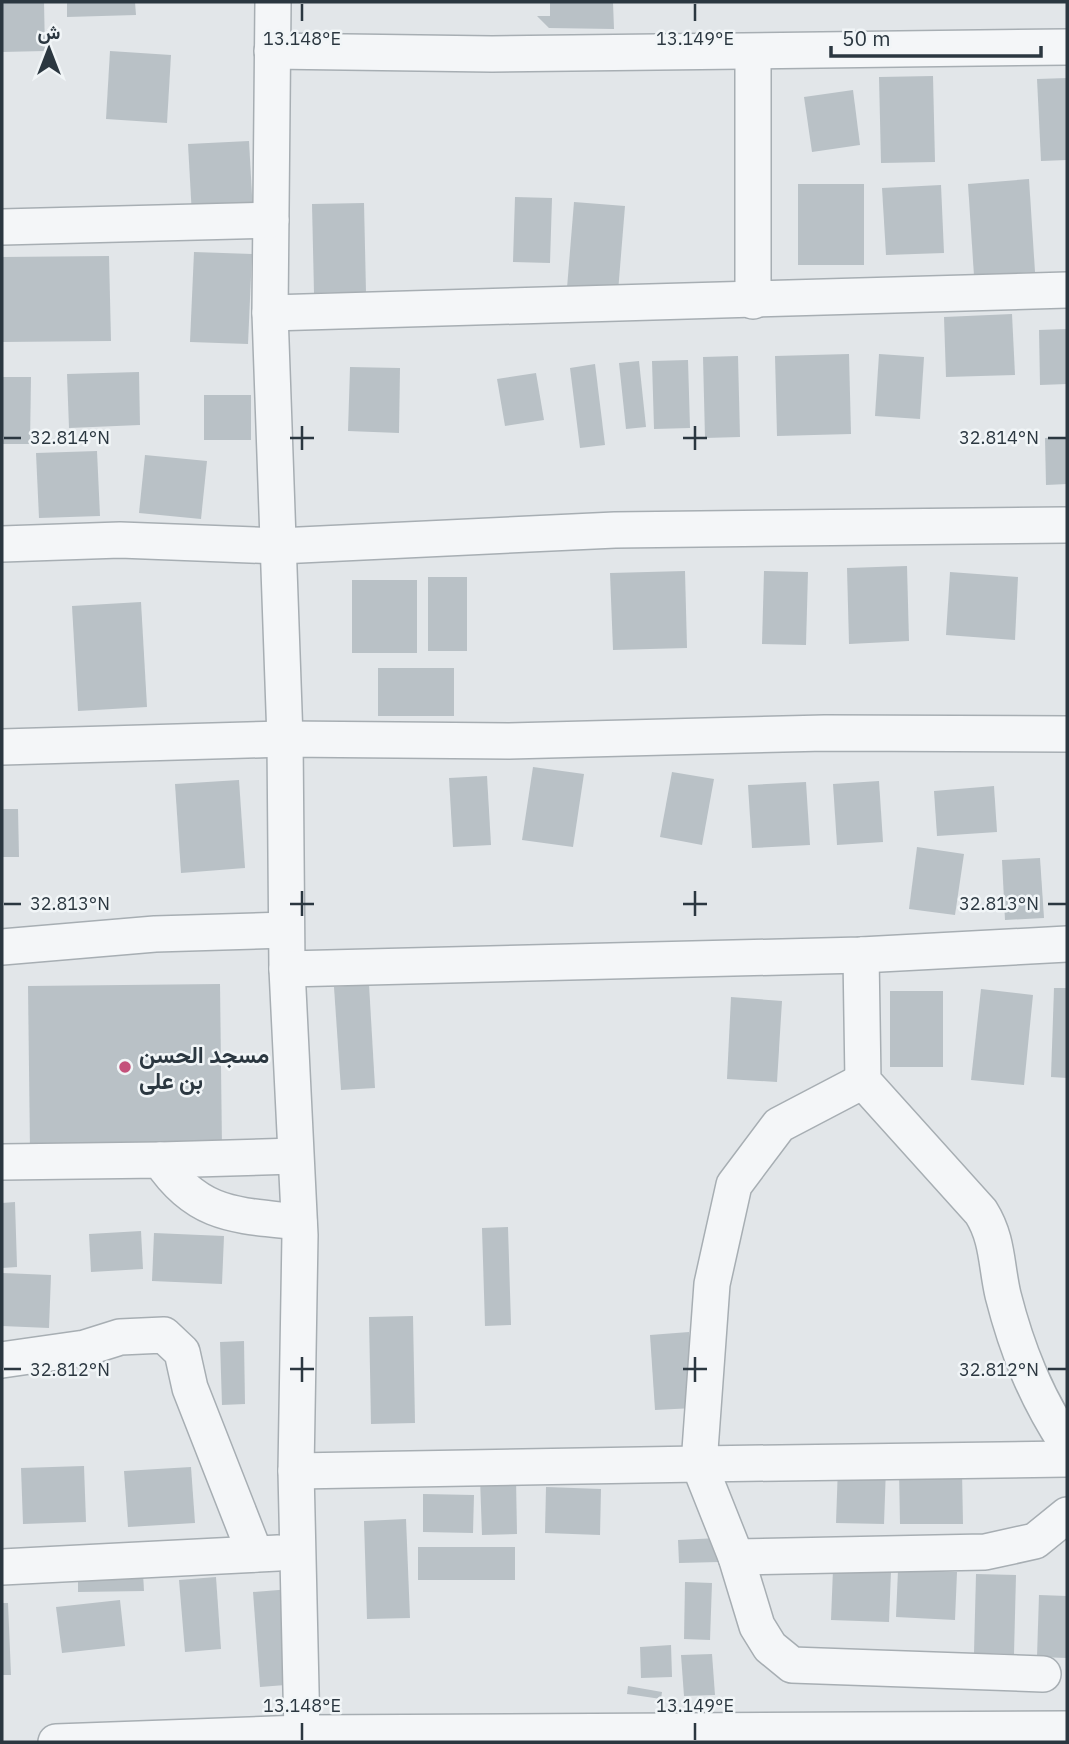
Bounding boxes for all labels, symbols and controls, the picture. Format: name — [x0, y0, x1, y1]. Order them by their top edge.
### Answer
north arrow — [14, 14, 84, 84]
scale bar — [831, 14, 1041, 58]
text: ش — [38, 20, 61, 44]
text: 50 m — [842, 24, 891, 52]
text: 13.148°E — [263, 27, 341, 50]
text: 13.149°E — [656, 27, 734, 50]
text: 32.814°N — [30, 426, 110, 449]
text: 32.814°N — [959, 426, 1039, 449]
text: 32.813°N — [30, 892, 110, 915]
text: 32.813°N — [959, 892, 1039, 915]
place label: مسجد الحسن بن على — [139, 1039, 269, 1095]
marker: مسجد الحسن بن على — [117, 1059, 133, 1075]
text: 32.812°N — [30, 1358, 110, 1381]
text: 32.812°N — [959, 1358, 1039, 1381]
text: 13.148°E — [263, 1694, 341, 1717]
text: 13.149°E — [656, 1694, 734, 1717]

